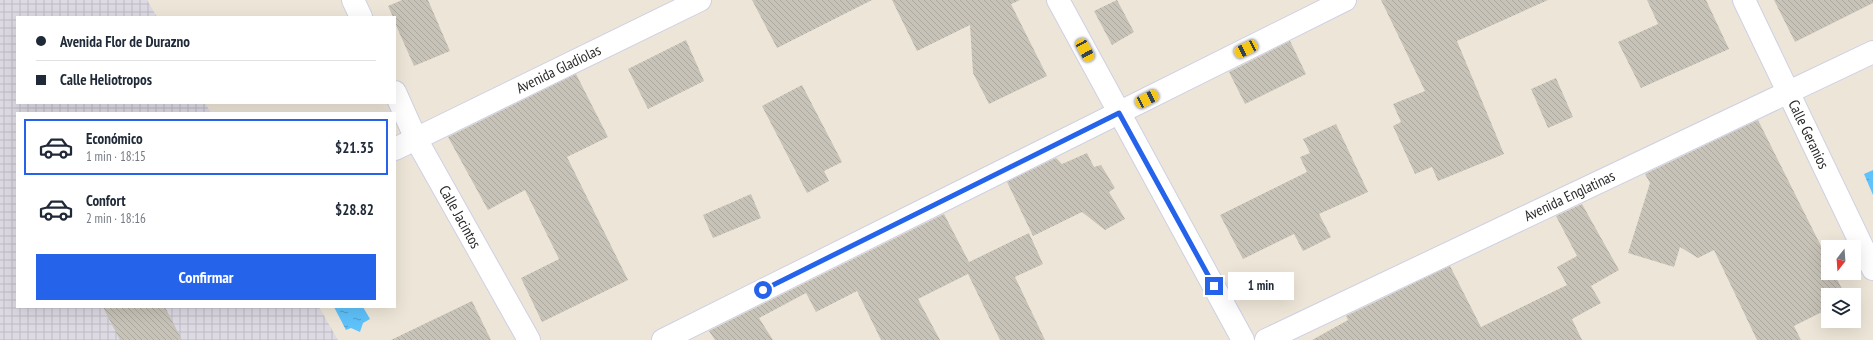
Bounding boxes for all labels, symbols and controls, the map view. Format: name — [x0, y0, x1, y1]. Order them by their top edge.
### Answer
text: Avenida Flor de Durazno — [60, 32, 190, 51]
car — [1074, 37, 1096, 63]
car — [1233, 38, 1259, 60]
street label: Avenida Gladiolas — [513, 40, 604, 97]
text: Calle Heliotropos — [60, 70, 152, 89]
car — [1134, 88, 1160, 110]
street label: Calle Geranios — [1784, 97, 1833, 172]
icon: car — [38, 129, 74, 165]
text: Económico — [86, 129, 143, 148]
text: $21.35 — [335, 138, 374, 157]
text: 1 min · 18:15 — [86, 148, 146, 165]
street label: Avenida Englatinas — [1521, 166, 1618, 225]
street label: Calle Jacintos — [435, 182, 486, 252]
icon: car — [38, 191, 74, 227]
text: Confort — [86, 191, 126, 210]
text: $28.82 — [335, 200, 374, 219]
text: 2 min · 18:16 — [86, 210, 146, 227]
north arrow — [1821, 240, 1861, 280]
map controls — [1821, 240, 1861, 328]
button: Confirmar — [36, 254, 376, 300]
callout: 1 min — [1228, 272, 1294, 300]
route end — [1205, 277, 1223, 295]
text: 1 min — [1248, 277, 1274, 294]
route start — [754, 281, 772, 299]
button: layers — [1821, 288, 1861, 328]

